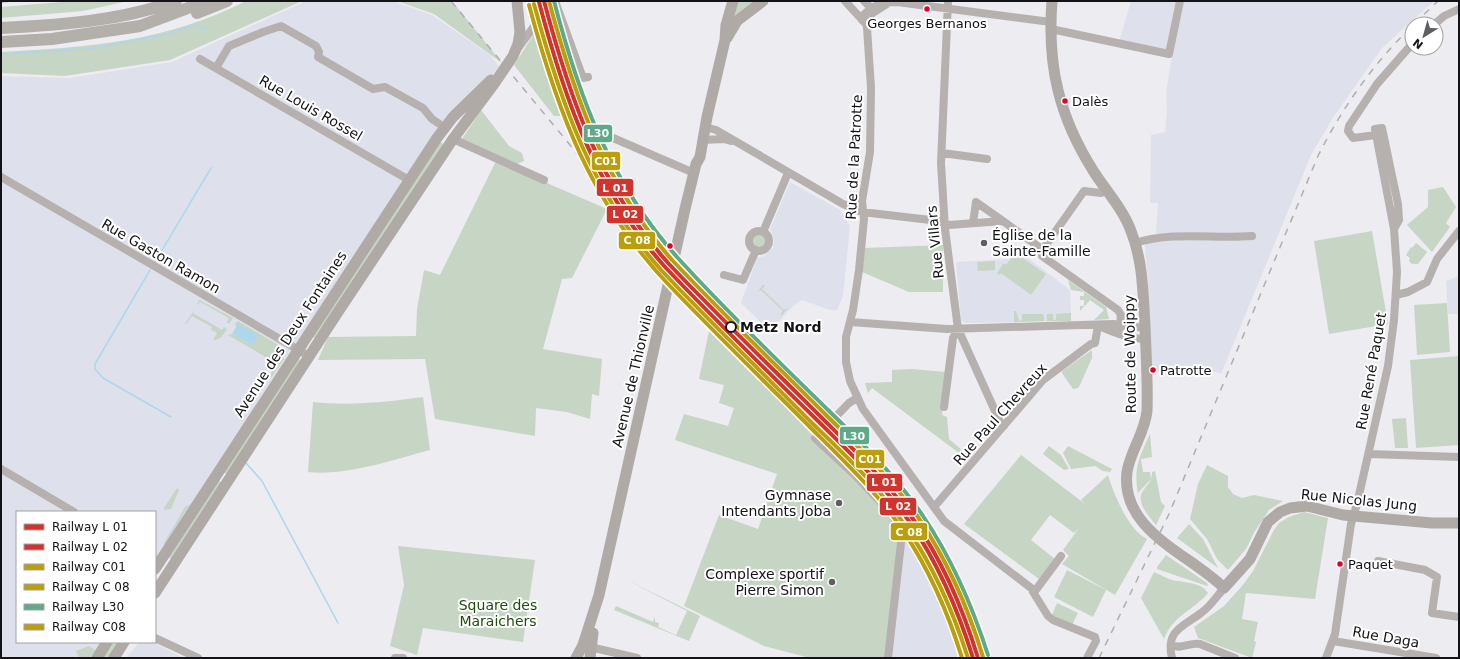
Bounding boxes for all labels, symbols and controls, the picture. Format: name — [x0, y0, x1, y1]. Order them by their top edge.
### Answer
marker: Georges Bernanos — [922, 4, 932, 14]
place label: Georges Bernanos — [867, 16, 987, 31]
north arrow — [1404, 16, 1444, 56]
text: N — [1411, 36, 1426, 52]
street label: Rue Louis Rossel — [257, 72, 365, 144]
street label: Rue de la Patrotte — [843, 94, 865, 220]
place label: Dalès — [1072, 94, 1109, 109]
marker: Dalès — [1060, 96, 1070, 106]
line badge: L30 — [583, 124, 613, 143]
text: L30 — [587, 127, 609, 140]
line badge: C01 — [591, 151, 621, 171]
text: C01 — [594, 155, 618, 168]
line badge: L 01 — [596, 178, 634, 197]
text: L 01 — [602, 182, 628, 195]
line badge: L 02 — [606, 205, 644, 224]
street label: Rue Villars — [923, 205, 947, 279]
text: L 02 — [612, 208, 638, 221]
street label: Rue Gaston Ramon — [99, 216, 223, 296]
place label: Église de la Sainte-Famille — [992, 227, 1091, 259]
line badge: C 08 — [618, 231, 656, 250]
text: C 08 — [623, 234, 651, 247]
marker: Église de la Sainte-Famille — [979, 238, 989, 248]
unlabelled marker — [665, 241, 675, 251]
street label: Avenue des Deux Fontaines — [230, 248, 350, 420]
street label: Route de Woippy — [1121, 295, 1139, 413]
street label: Avenue de Thionville — [609, 303, 657, 449]
street label: Rue René Paquet — [1353, 311, 1389, 431]
place label: Metz Nord — [740, 319, 821, 335]
marker: Metz Nord — [725, 321, 737, 333]
street label: Rue Paul Chevreux — [950, 360, 1050, 468]
place label: Patrotte — [1160, 363, 1212, 378]
marker: Patrotte — [1148, 365, 1158, 375]
line badge: L30 — [839, 426, 870, 445]
text: L30 — [843, 430, 865, 443]
line badge: C01 — [855, 449, 885, 469]
text: C01 — [858, 453, 882, 466]
line badge: L 01 — [866, 473, 903, 492]
text: L 01 — [871, 476, 897, 489]
street label: Rue Nicolas Jung — [1300, 486, 1418, 514]
place label: Gymnase Intendants Joba — [721, 487, 831, 519]
line badge: L 02 — [879, 497, 917, 516]
marker: Gymnase Intendants Joba — [834, 498, 844, 508]
text: L 02 — [885, 500, 911, 513]
legend — [16, 511, 156, 643]
text: Railway L 01 — [52, 520, 128, 534]
line badge: C 08 — [890, 522, 928, 541]
text: C 08 — [895, 526, 923, 539]
text: Railway L 02 — [52, 540, 128, 554]
place label: Paquet — [1348, 557, 1393, 572]
marker: Paquet — [1335, 559, 1345, 569]
text: Railway C01 — [52, 560, 126, 574]
place label: Complexe sportif Pierre Simon — [705, 566, 825, 598]
marker: Complexe sportif Pierre Simon — [827, 577, 837, 587]
text: Railway C 08 — [52, 580, 130, 594]
park label: Square des Maraichers — [459, 597, 537, 629]
text: Railway L30 — [52, 600, 124, 614]
text: Railway C08 — [52, 620, 126, 634]
street label: Rue Daga — [1351, 623, 1421, 651]

